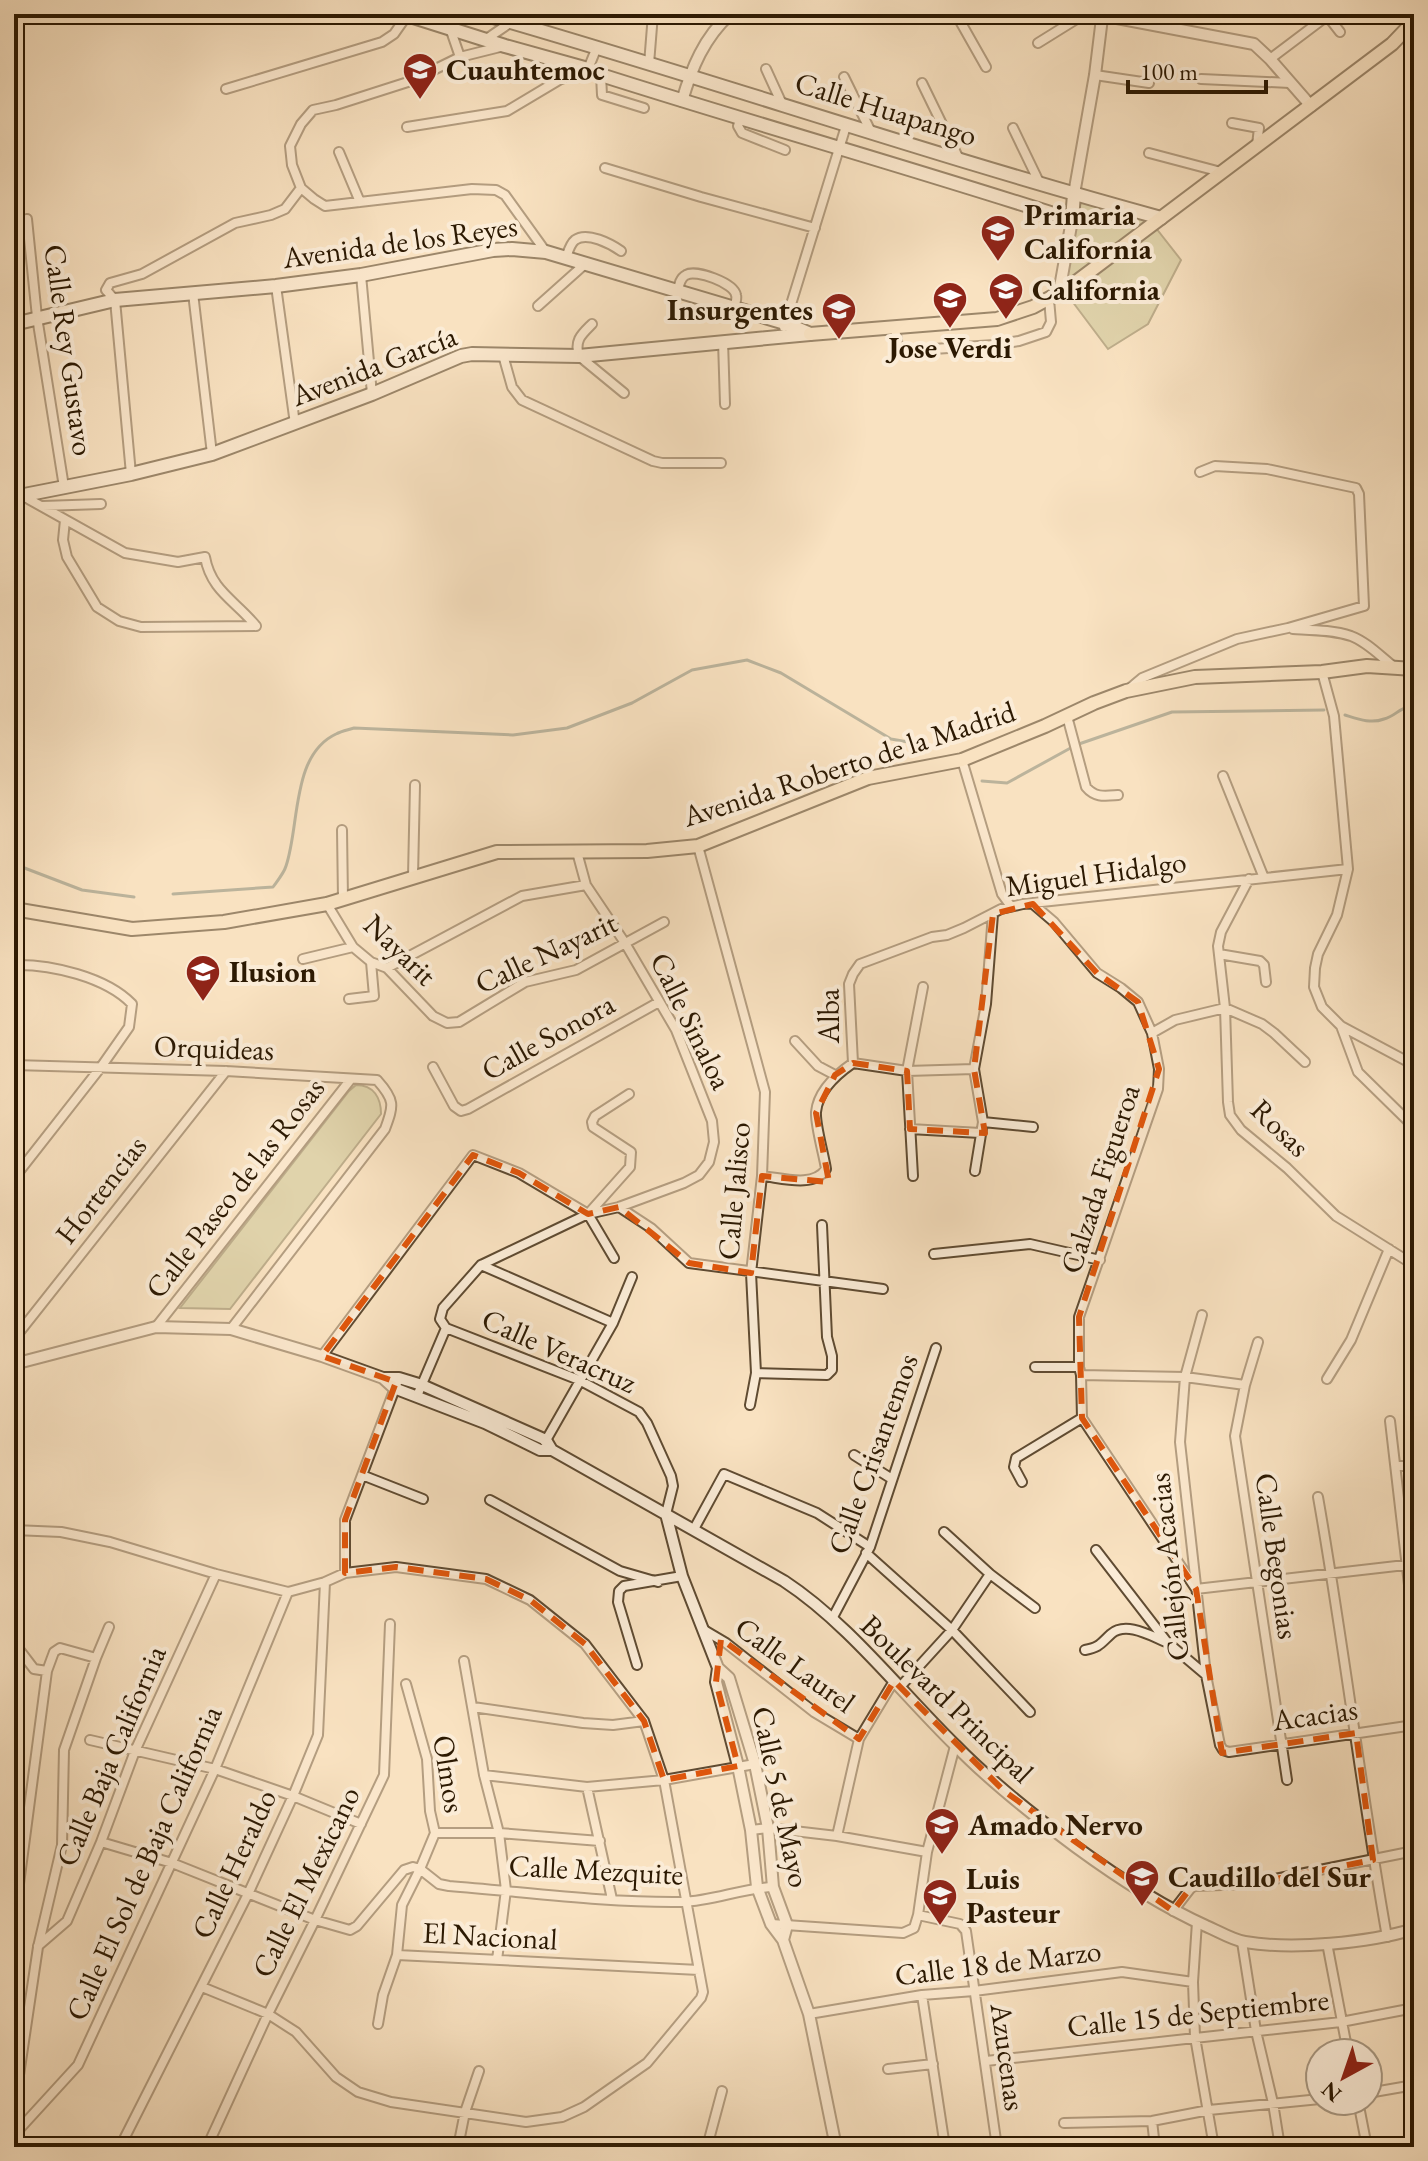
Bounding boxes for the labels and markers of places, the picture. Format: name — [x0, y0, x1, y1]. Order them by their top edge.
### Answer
place label: Cuauhtemoc — [446, 50, 605, 89]
school or university icon: Cuauhtemoc — [401, 51, 439, 101]
place label: Primaria California — [1024, 195, 1153, 268]
school or university icon: Primaria California — [979, 213, 1017, 263]
place label: California — [1032, 270, 1161, 309]
school or university icon: California — [987, 271, 1025, 321]
school or university icon: Jose Verdi — [931, 280, 969, 330]
place label: Insurgentes — [667, 290, 813, 329]
school or university icon: Insurgentes — [820, 291, 858, 341]
place label: Jose Verdi — [885, 328, 1012, 367]
place label: Ilusion — [229, 952, 316, 991]
school or university icon: Ilusion — [184, 953, 222, 1003]
place label: Amado Nervo — [967, 1805, 1143, 1844]
school or university icon: Amado Nervo — [923, 1806, 961, 1856]
place label: Caudillo del Sur — [1168, 1857, 1371, 1896]
school or university icon: Caudillo del Sur — [1123, 1858, 1161, 1908]
place label: Luis Pasteur — [966, 1859, 1061, 1932]
school or university icon: Luis Pasteur — [921, 1877, 959, 1927]

